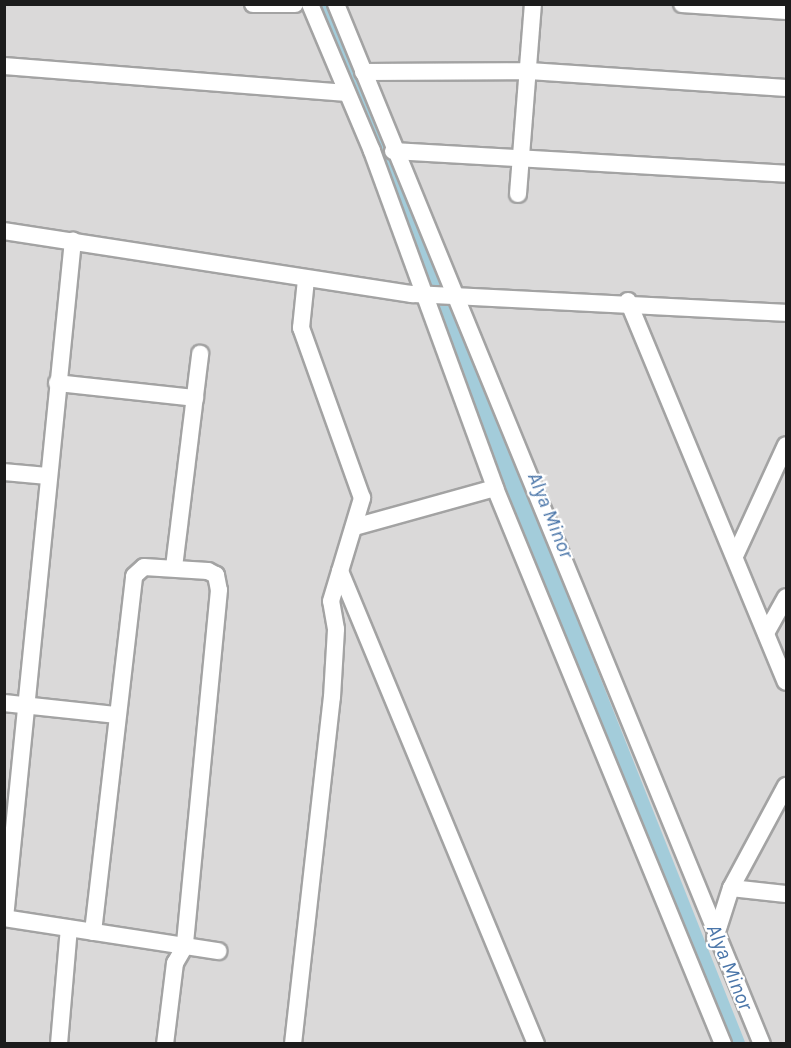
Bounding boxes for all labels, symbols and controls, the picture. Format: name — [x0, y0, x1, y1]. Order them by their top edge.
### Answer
water label: Alya Minor — [522, 468, 580, 562]
water label: Alya Minor — [701, 920, 759, 1014]

